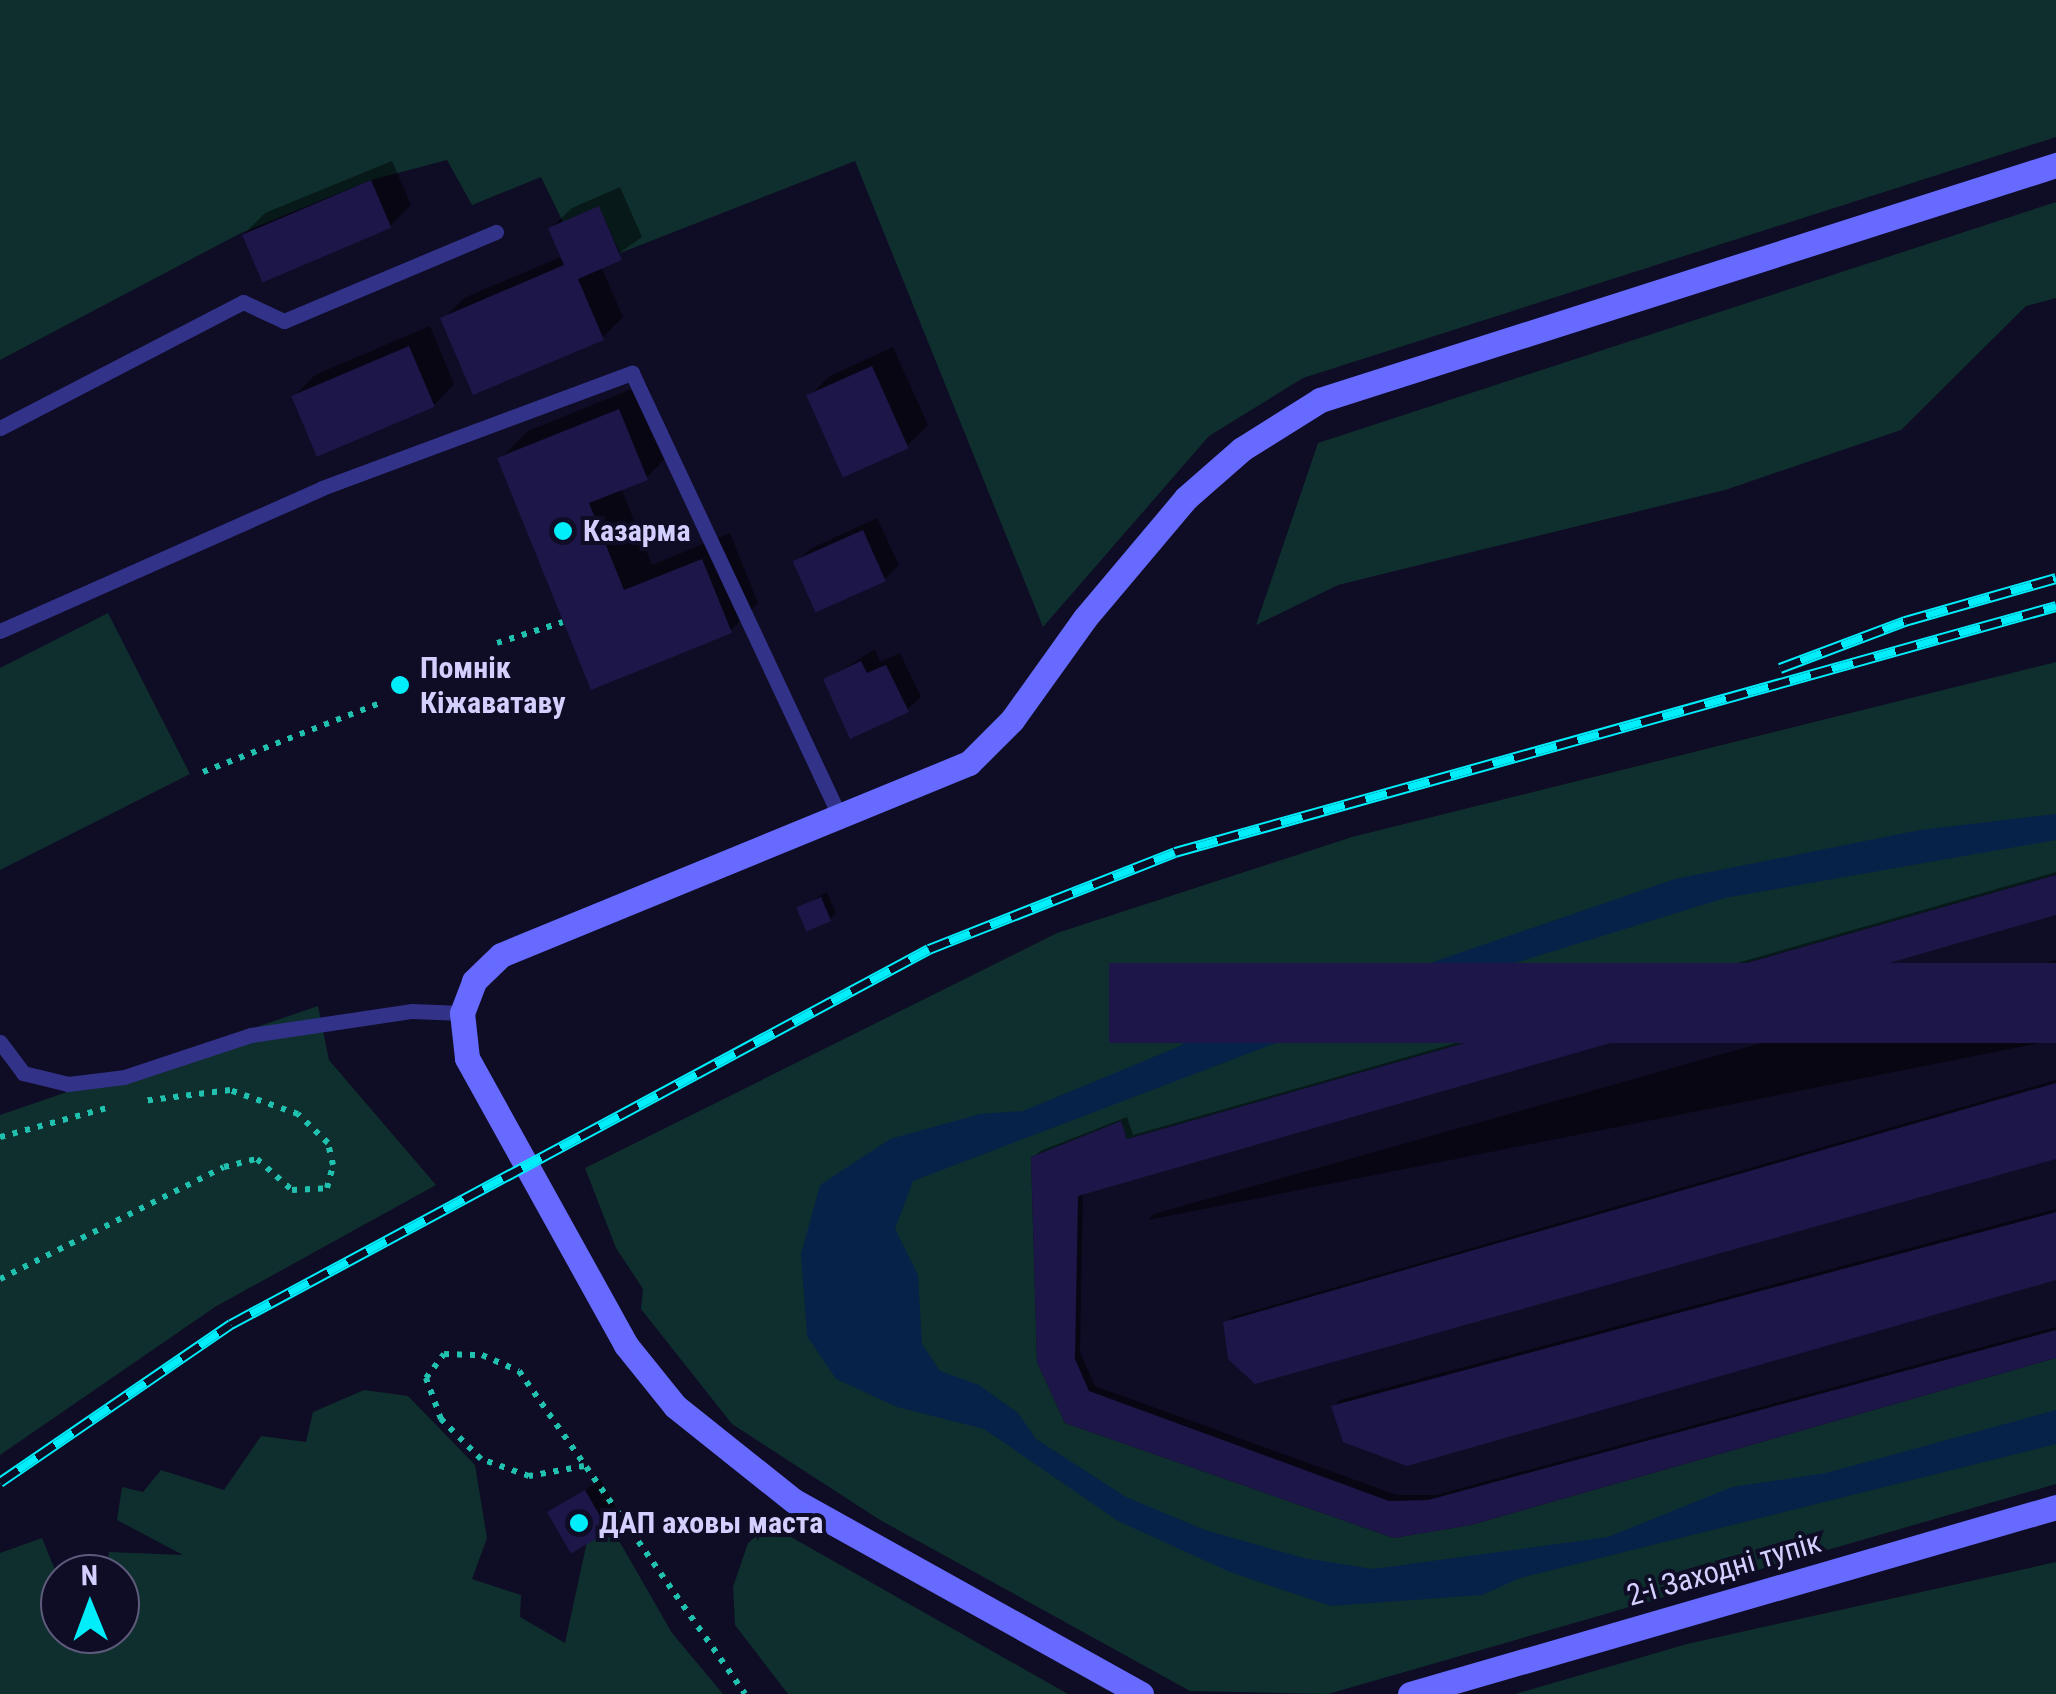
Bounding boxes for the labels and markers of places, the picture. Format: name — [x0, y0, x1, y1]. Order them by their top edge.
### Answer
place label: Казарма — [583, 513, 691, 549]
marker: Казарма — [552, 520, 574, 542]
place label: Помнік Кіжаватаву — [420, 650, 566, 720]
marker: Помнік Кіжаватаву — [389, 674, 411, 696]
place label: ДАП аховы маста — [599, 1505, 823, 1541]
marker: ДАП аховы маста — [568, 1512, 590, 1534]

